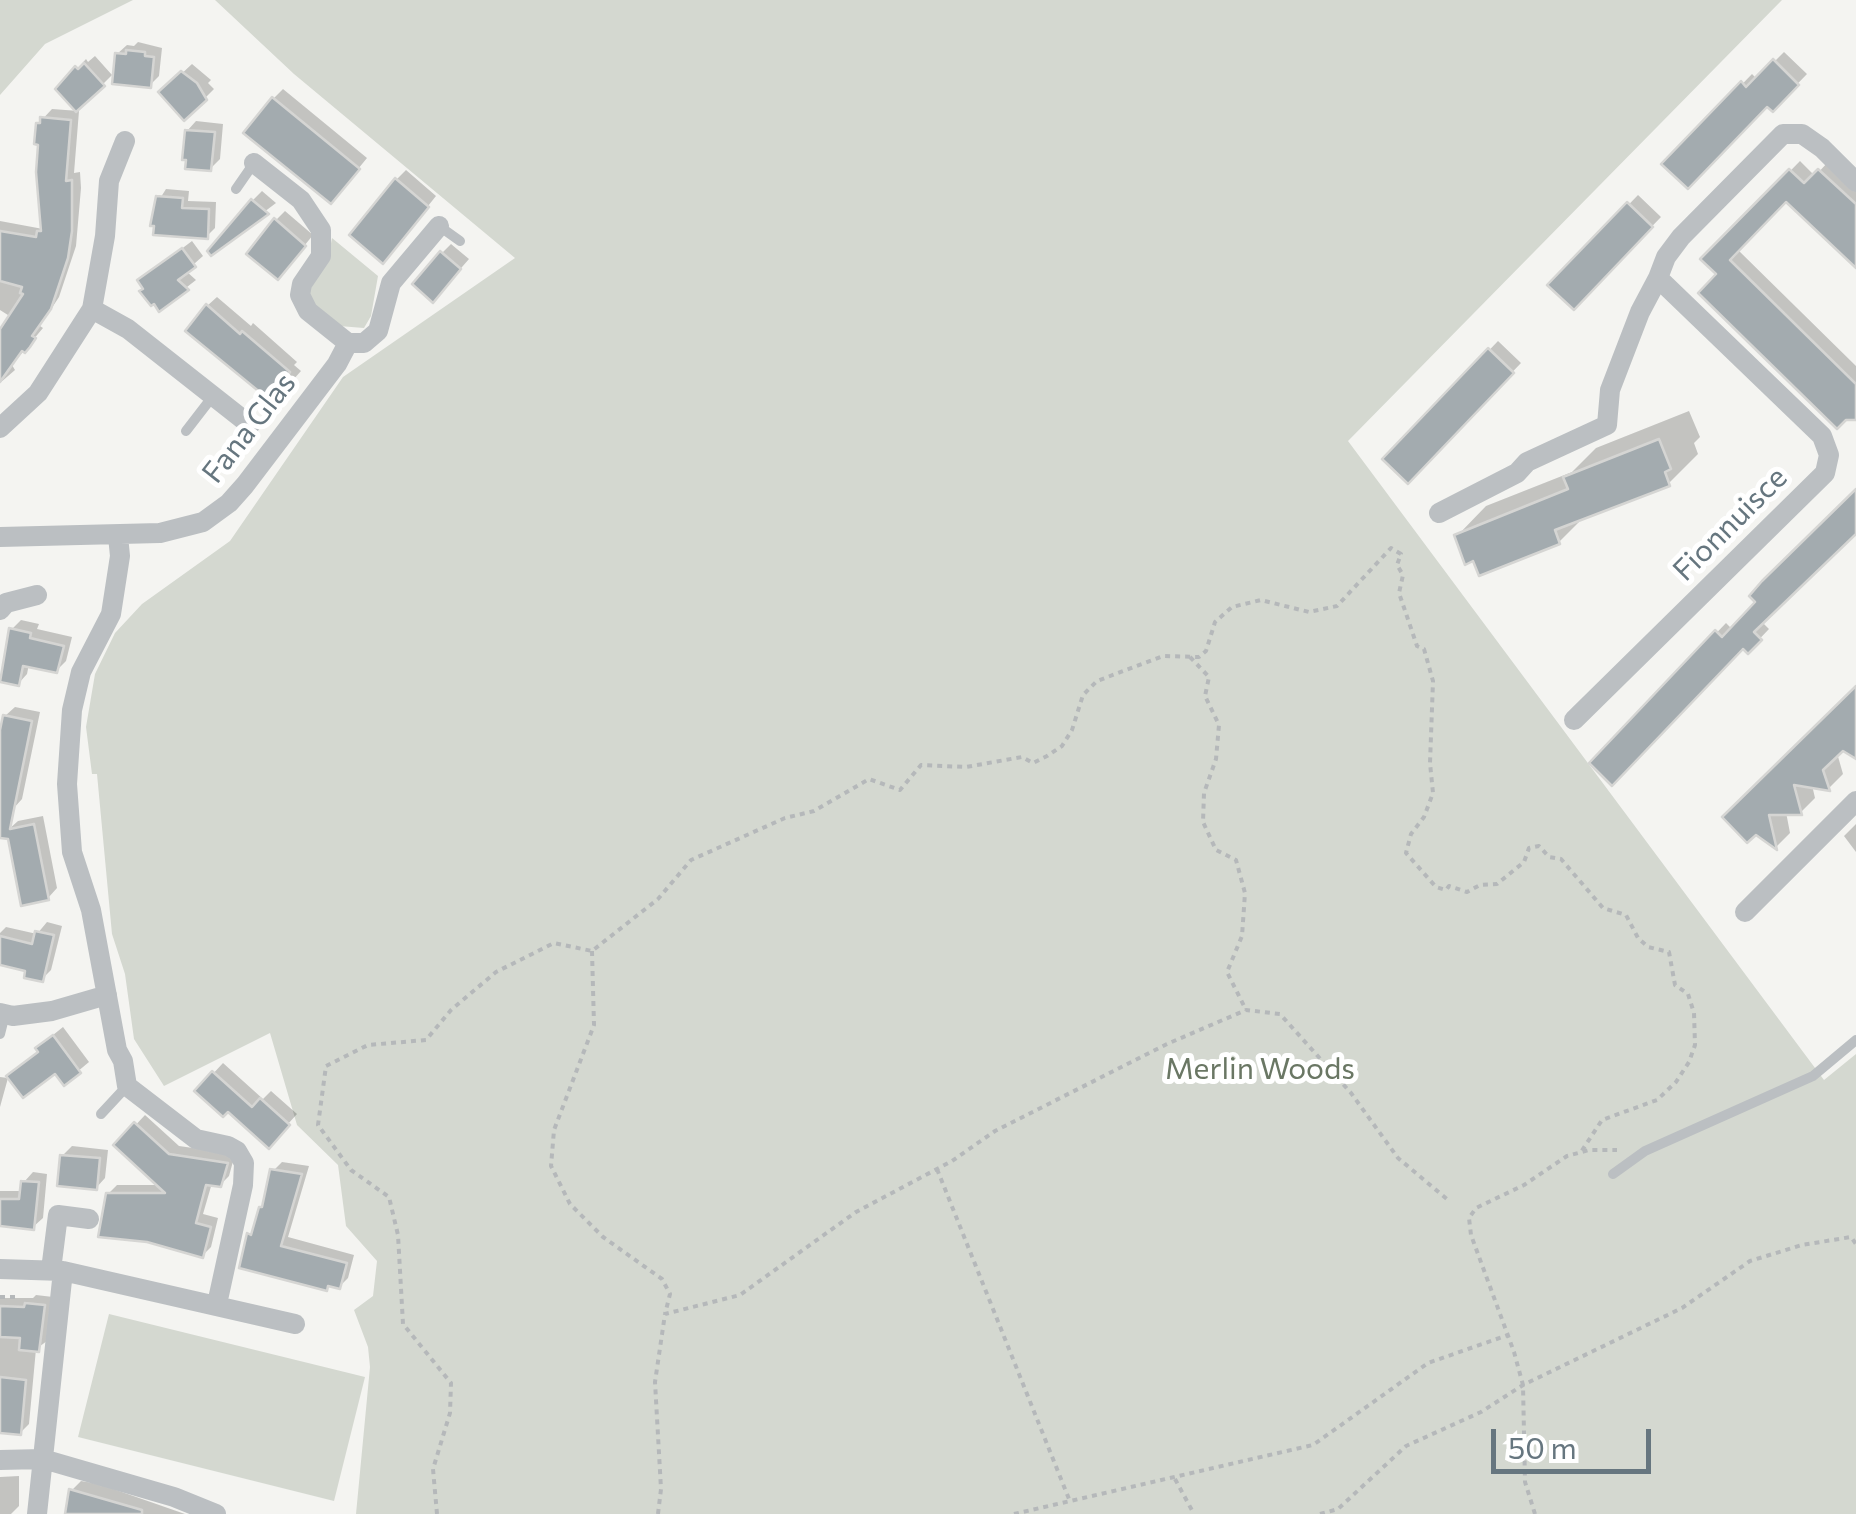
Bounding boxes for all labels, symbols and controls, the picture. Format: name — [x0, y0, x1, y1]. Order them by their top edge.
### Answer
street label: Fana Glas — [195, 366, 303, 490]
street label: Fionnuisce — [1666, 460, 1794, 588]
park label: Merlin Woods — [1165, 1051, 1355, 1087]
scale bar — [1496, 1409, 1656, 1471]
text: 50 m — [1508, 1428, 1577, 1465]

